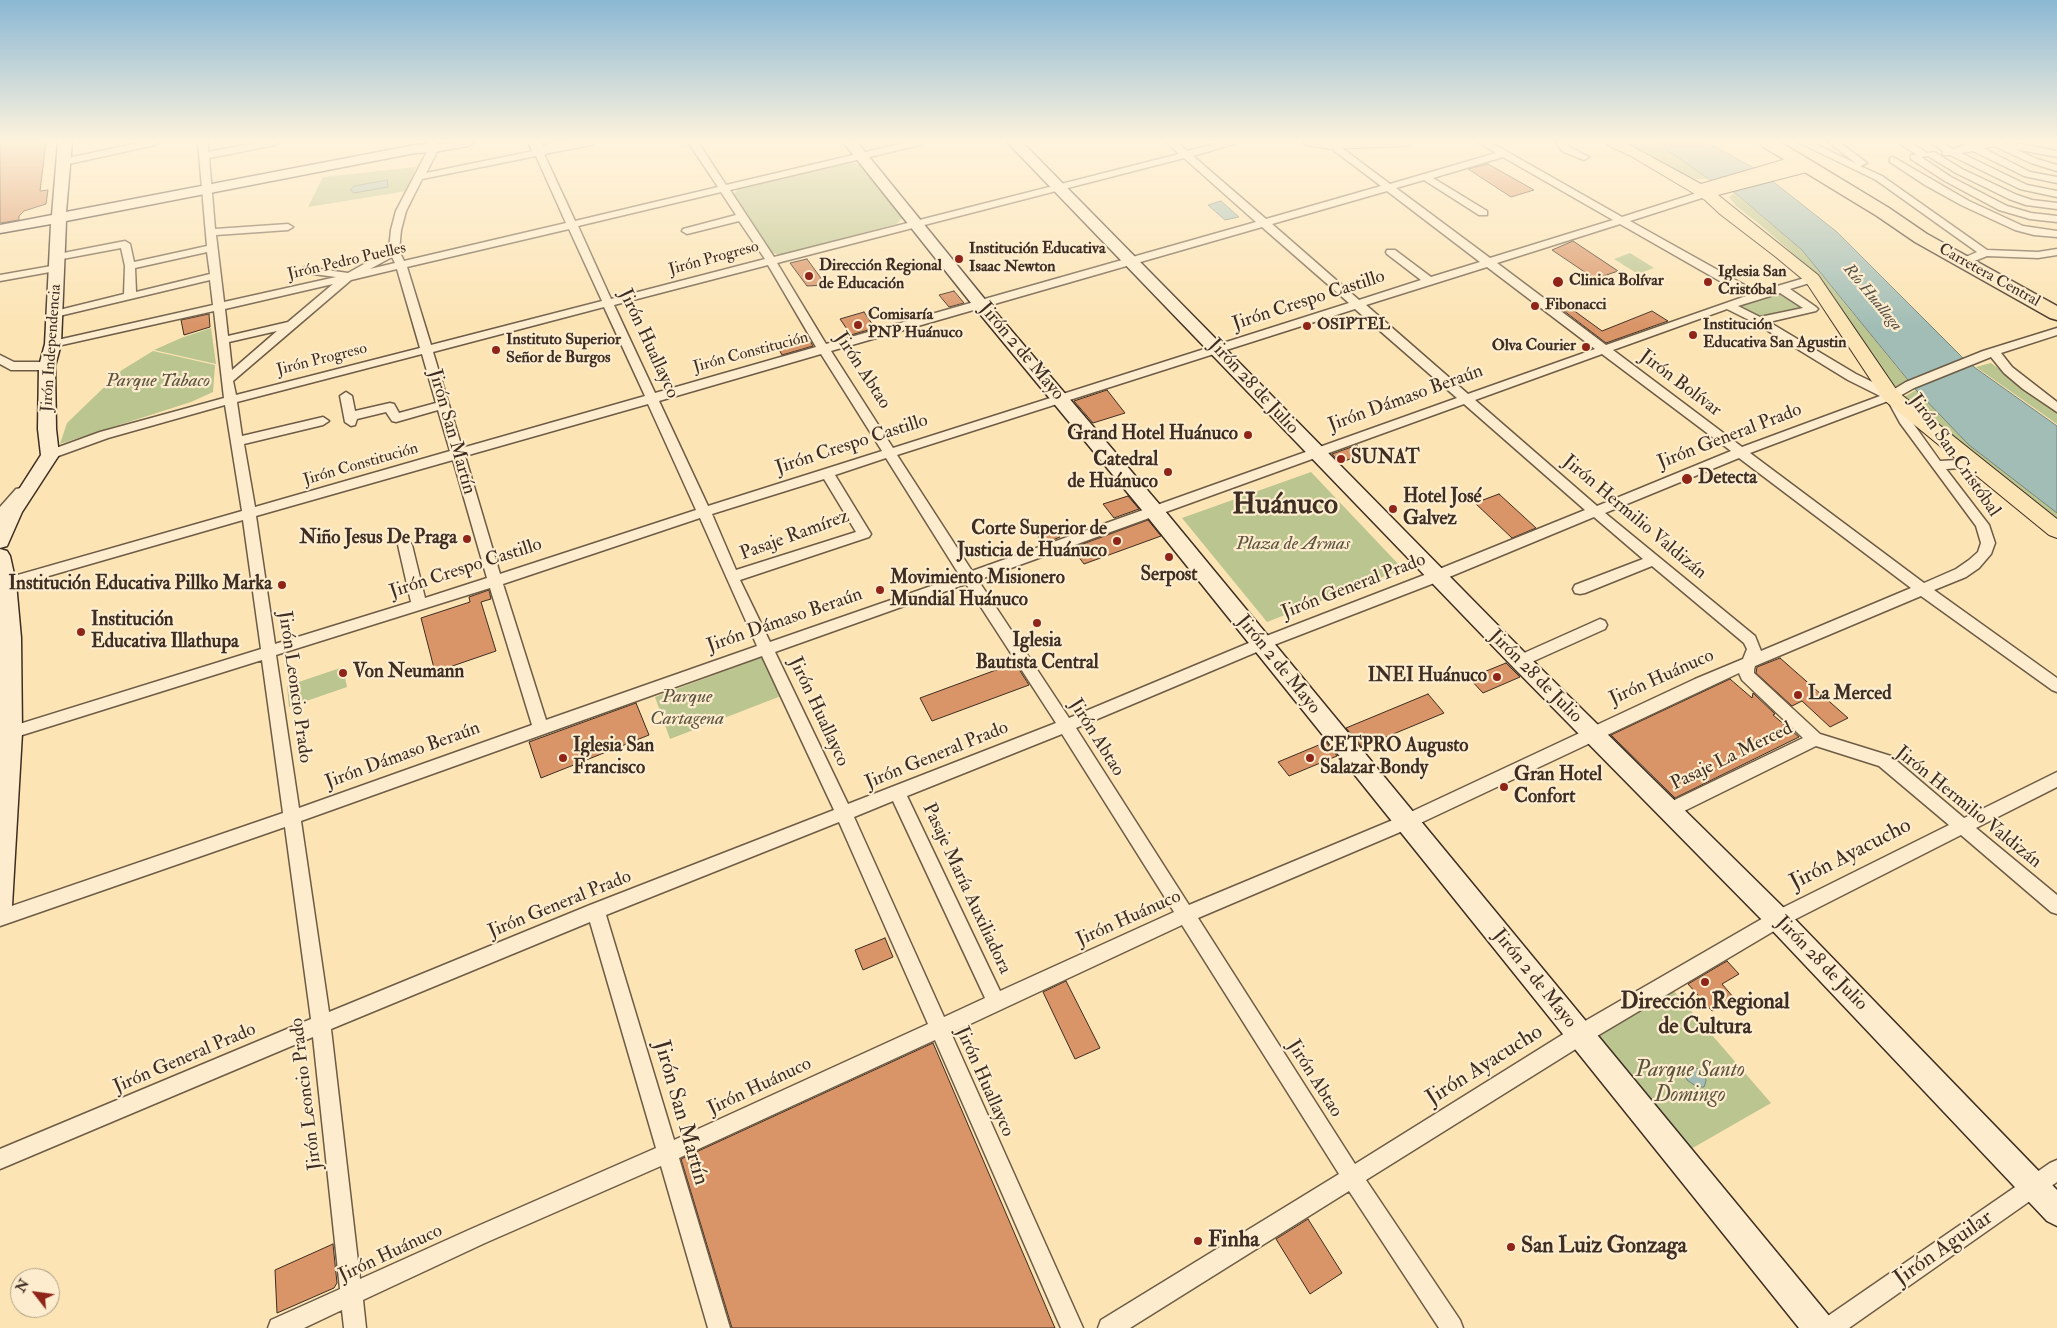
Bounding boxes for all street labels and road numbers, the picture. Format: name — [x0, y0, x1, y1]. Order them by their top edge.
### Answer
street label: Jirón Progreso — [667, 238, 761, 280]
street label: Jirón Pedro Puelles — [286, 239, 408, 285]
street label: Carretera Central — [1935, 240, 2043, 312]
street label: Jirón Crespo Castillo — [1230, 266, 1388, 336]
street label: Jirón Independencia — [38, 283, 66, 413]
street label: Jirón Huallayco — [613, 286, 683, 402]
street label: Jirón 2 de Mayo — [973, 298, 1069, 406]
street label: Jirón Constitución — [691, 328, 811, 378]
street label: Jirón Abtao — [829, 328, 895, 414]
street label: Jirón 28 de Julio — [1203, 334, 1303, 440]
street label: Jirón Progreso — [275, 340, 369, 380]
street label: Jirón Bolívar — [1634, 346, 1726, 422]
street label: Jirón Dámaso Beraún — [1326, 360, 1486, 438]
street label: Jirón San Martín — [422, 367, 480, 497]
street label: Jirón San Cristóbal — [1903, 390, 2005, 522]
street label: Jirón General Prado — [1655, 399, 1805, 475]
street label: Jirón Crespo Castillo — [773, 410, 931, 480]
street label: Jirón Constitución — [301, 439, 421, 491]
street label: Jirón Hermilio Valdizán — [1557, 451, 1711, 585]
street label: Pasaje Ramírez — [737, 506, 853, 566]
street label: Jirón Crespo Castillo — [387, 534, 545, 604]
street label: Jirón General Prado — [1279, 549, 1429, 625]
street label: Jirón Dámaso Beraún — [704, 584, 866, 658]
street label: Jirón Leoncio Prado — [272, 610, 316, 764]
street label: Jirón 2 de Mayo — [1231, 611, 1325, 719]
street label: Jirón 28 de Julio — [1484, 626, 1586, 728]
street label: Jirón Huánuco — [1606, 645, 1718, 711]
street label: Jirón Huallayco — [783, 654, 853, 770]
street label: Jirón Abtao — [1063, 695, 1129, 781]
street label: Jirón Dámaso Beraún — [323, 717, 483, 795]
street label: Jirón General Prado — [862, 717, 1012, 795]
street label: Pasaje La Merced — [1667, 718, 1797, 796]
street label: Jirón Hermilio Valdizán — [1890, 742, 2046, 874]
street label: Pasaje María Auxiliadora — [916, 800, 1016, 978]
street label: Jirón Ayacucho — [1786, 813, 1916, 897]
street label: Jirón General Prado — [485, 866, 635, 944]
street label: Jirón Huánuco — [1073, 886, 1185, 952]
street label: Jirón 28 de Julio — [1770, 912, 1872, 1016]
street label: Jirón 2 de Mayo — [1487, 925, 1581, 1033]
street label: Jirón Leoncio Prado — [286, 1017, 328, 1171]
street label: Jirón General Prado — [110, 1019, 260, 1099]
street label: Jirón Ayacucho — [1422, 1020, 1548, 1112]
street label: Jirón Huallayco — [950, 1023, 1018, 1141]
street label: Jirón Abtao — [1281, 1036, 1347, 1122]
street label: Jirón San Martín — [647, 1038, 713, 1188]
street label: Jirón Huánuco — [704, 1053, 816, 1121]
street label: Jirón Aguilar — [1890, 1205, 1998, 1293]
street label: Jirón Huánuco — [335, 1220, 447, 1288]

